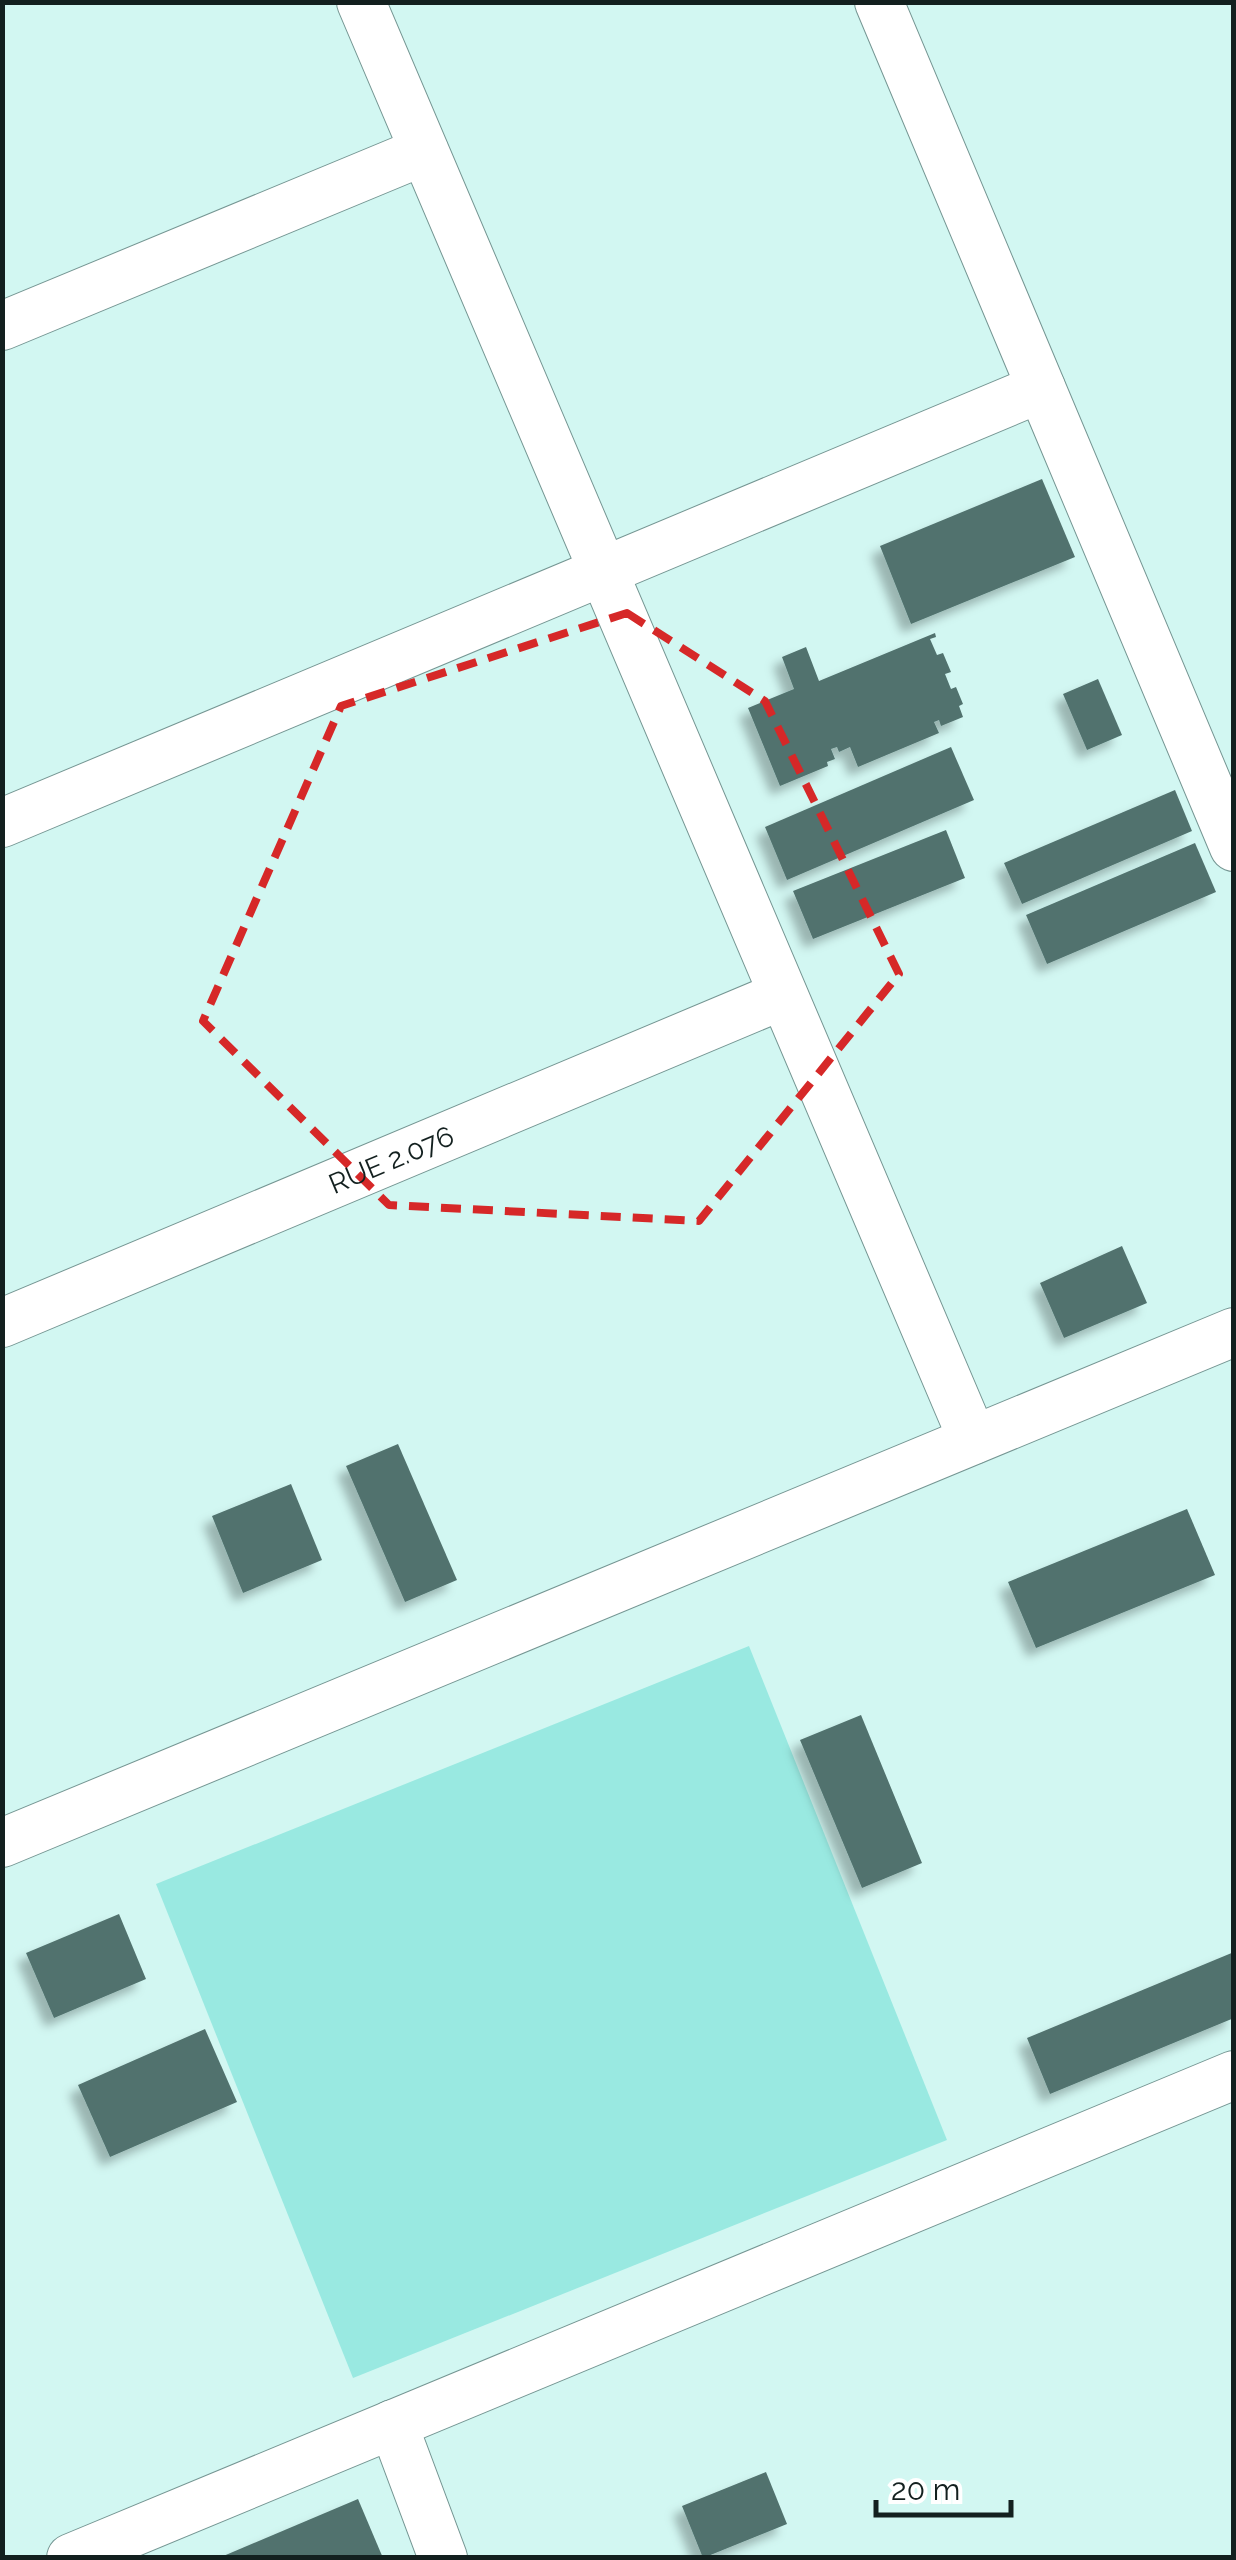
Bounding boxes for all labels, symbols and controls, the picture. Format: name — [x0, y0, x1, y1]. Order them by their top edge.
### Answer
street label: RUE 2.076 — [324, 1119, 459, 1201]
scale bar — [876, 2455, 1011, 2517]
text: 20 m — [891, 2472, 960, 2507]

